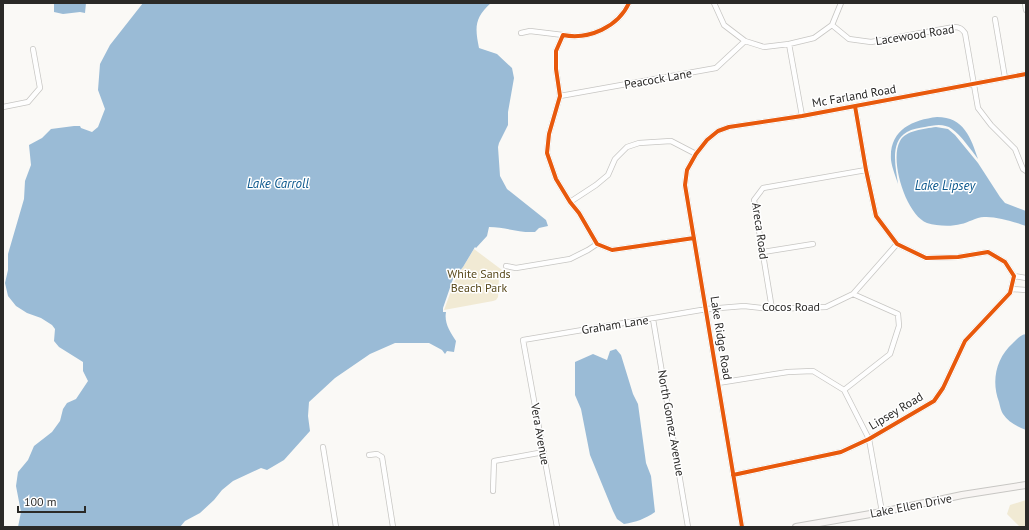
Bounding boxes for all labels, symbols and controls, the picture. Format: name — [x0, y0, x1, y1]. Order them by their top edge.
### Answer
street label: Lacewood Road — [874, 21, 955, 48]
street label: Peacock Lane — [623, 65, 693, 92]
street label: Mc Farland Road — [811, 81, 897, 110]
water label: Lake Carroll — [247, 175, 310, 192]
water label: Lake Lipsey — [915, 177, 977, 194]
street label: Areca Road — [749, 202, 772, 260]
park label: White Sands Beach Park — [447, 266, 511, 295]
street label: Lake Ridge Road — [707, 295, 736, 381]
street label: Cocos Road — [762, 299, 820, 314]
street label: Graham Lane — [580, 312, 649, 337]
street label: North Gomez Avenue — [655, 369, 688, 477]
street label: Lipsey Road — [866, 389, 926, 433]
street label: Vera Avenue — [528, 401, 553, 466]
scale bar — [18, 488, 85, 514]
street label: Lake Ellen Drive — [869, 490, 953, 521]
text: 100 m — [24, 494, 57, 509]

